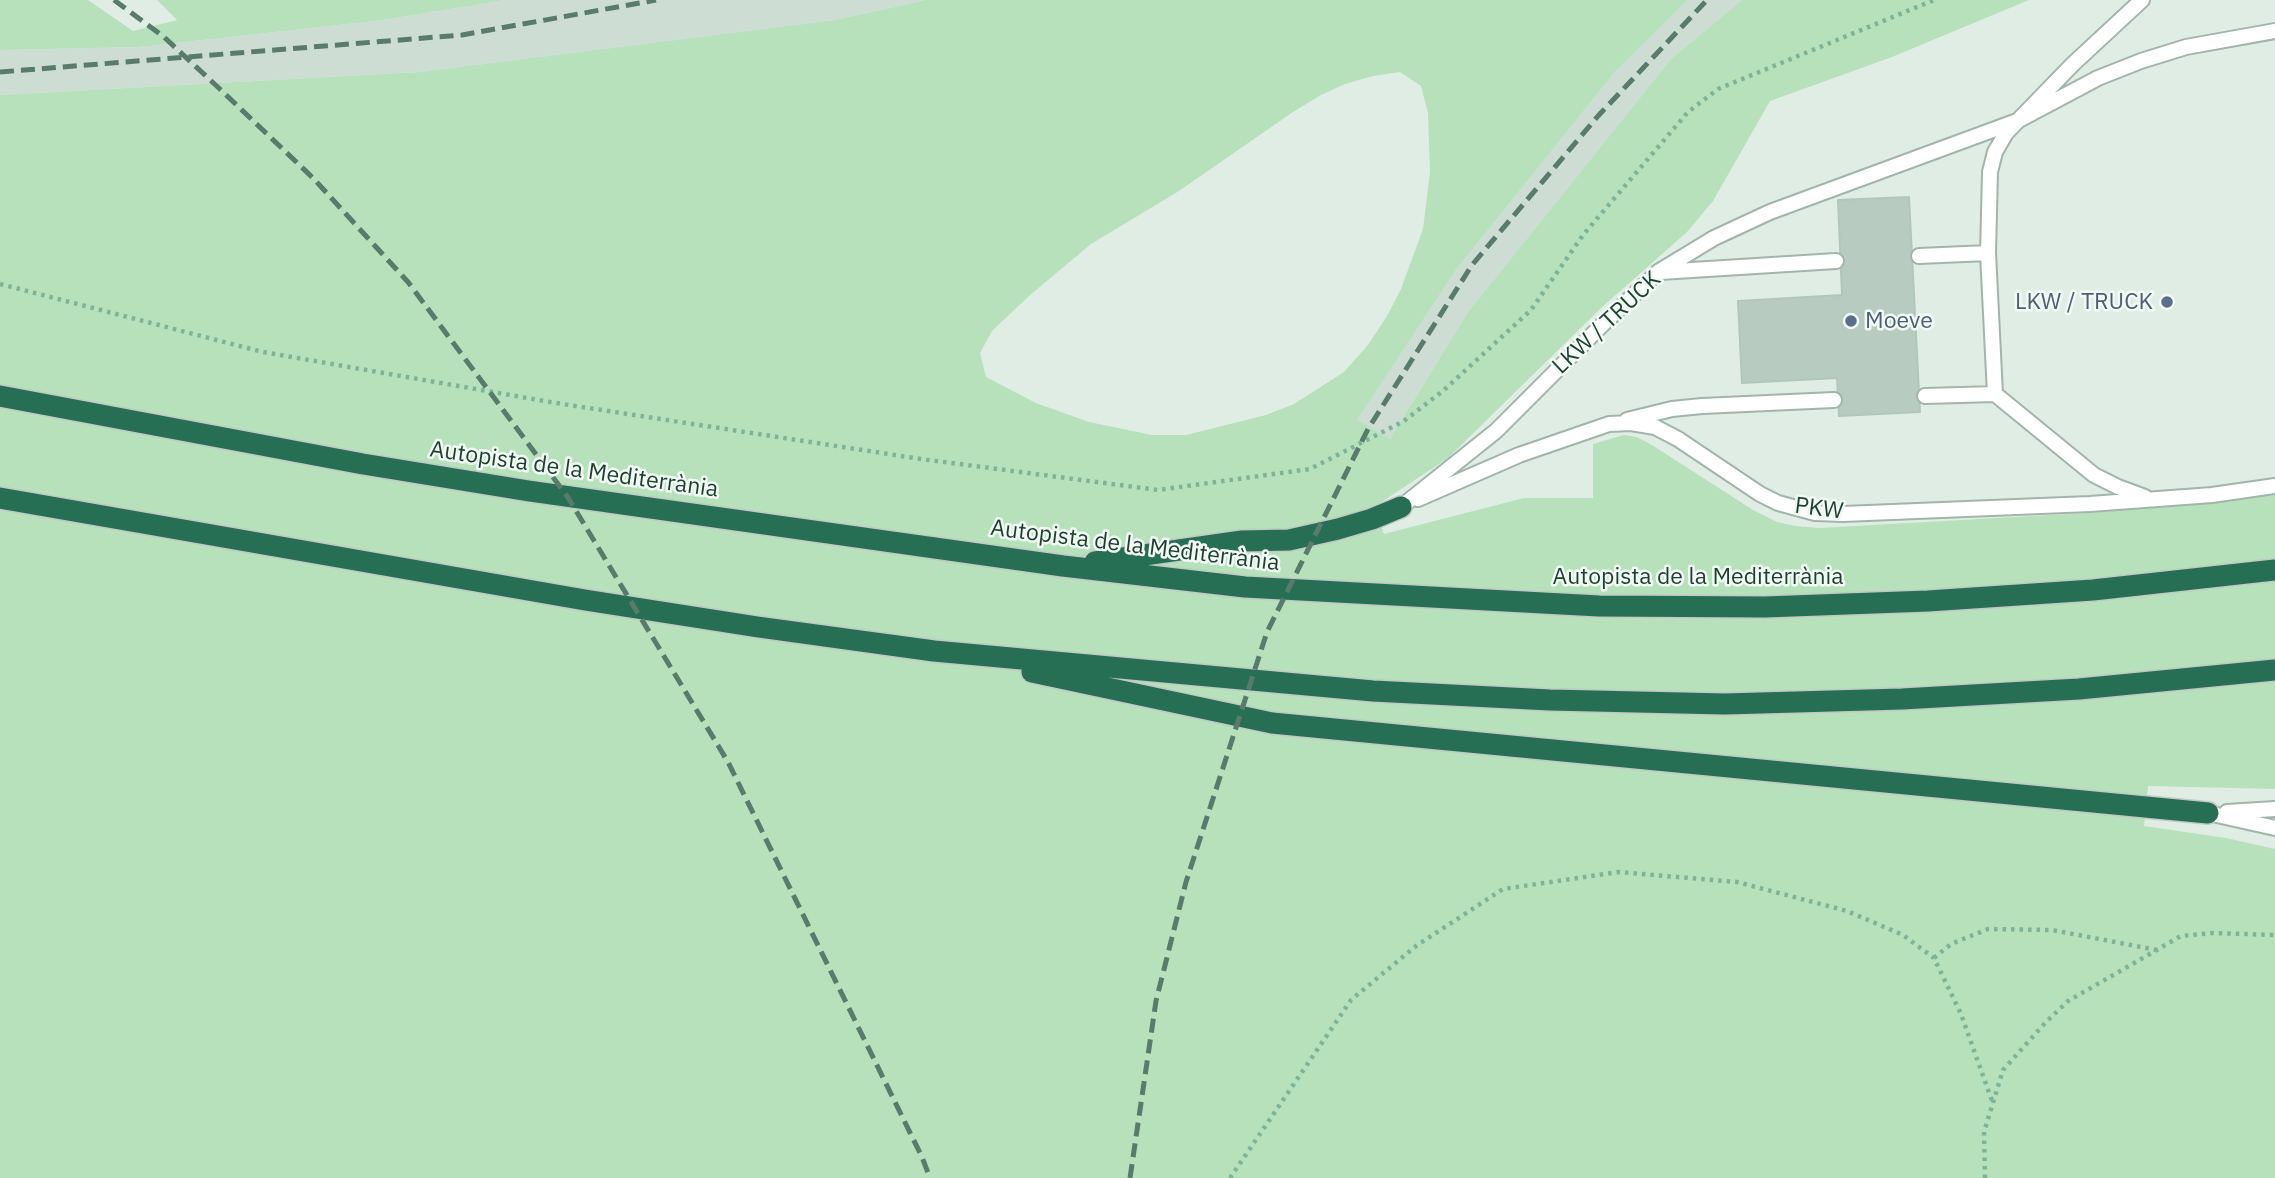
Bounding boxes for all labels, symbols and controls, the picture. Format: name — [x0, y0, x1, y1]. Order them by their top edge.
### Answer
street label: LKW / TRUCK — [1547, 266, 1667, 380]
place label: LKW / TRUCK — [2015, 288, 2153, 316]
marker: LKW / TRUCK — [2159, 294, 2175, 310]
place label: Moeve — [1865, 307, 1933, 335]
marker: Moeve — [1843, 313, 1859, 329]
street label: Autopista de la Mediterrània — [428, 436, 720, 504]
street label: PKW — [1793, 492, 1845, 526]
street label: Autopista de la Mediterrània — [989, 515, 1281, 577]
street label: Autopista de la Mediterrània — [1552, 563, 1844, 591]

